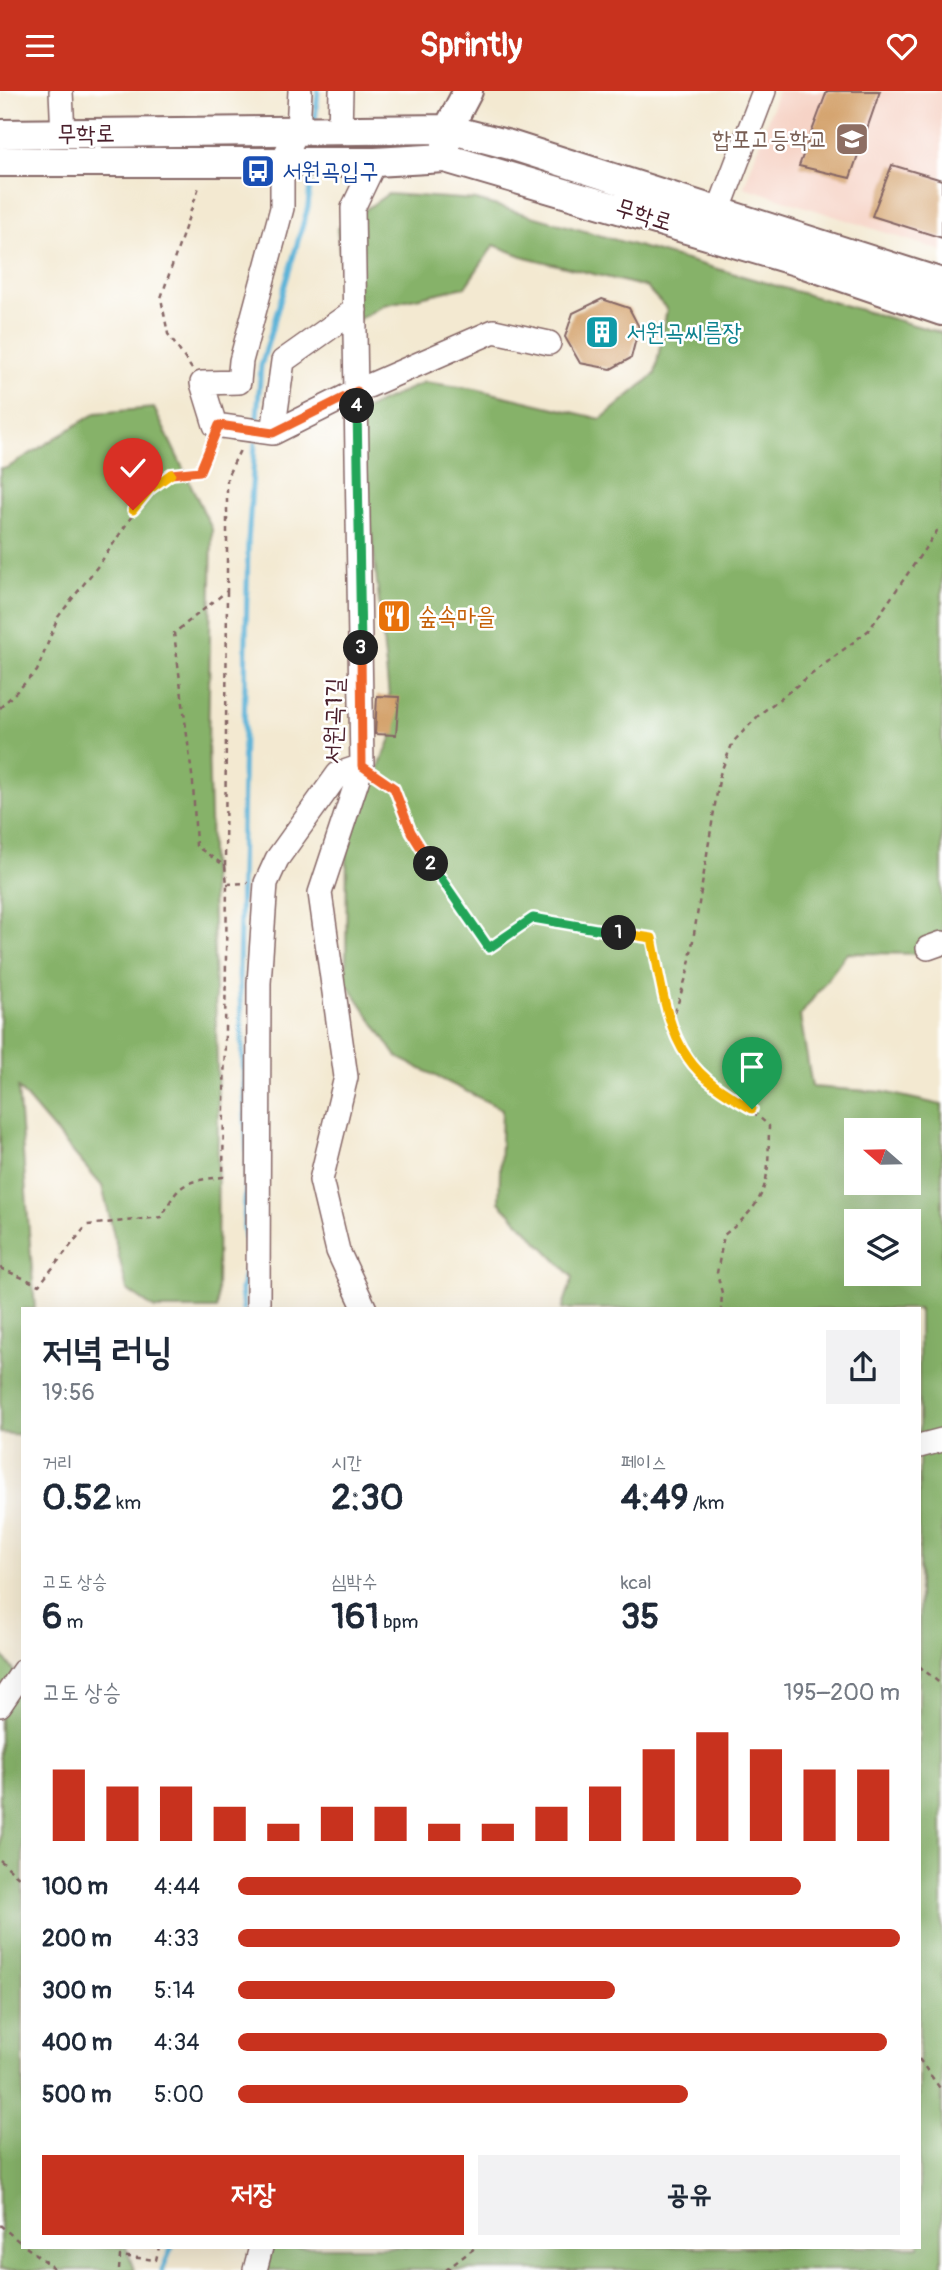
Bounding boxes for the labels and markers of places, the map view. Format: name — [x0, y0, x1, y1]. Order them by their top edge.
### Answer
school or university icon: 합포고등학교 — [833, 120, 871, 158]
place label: 합포고등학교 — [712, 125, 828, 154]
bus stop icon: 서원곡입구 — [239, 152, 277, 190]
place label: 서원곡입구 — [282, 157, 379, 186]
building icon: 서원곡씨름장 — [583, 313, 621, 351]
place label: 서원곡씨름장 — [626, 318, 742, 347]
pin: 4 — [340, 389, 374, 423]
pin — [103, 438, 163, 510]
restaurant icon: 숲속마을 — [375, 597, 413, 635]
place label: 숲속마을 — [418, 602, 495, 631]
pin: 3 — [344, 631, 378, 665]
pin: 2 — [414, 847, 448, 881]
pin: 1 — [602, 915, 636, 951]
pin — [722, 1037, 782, 1109]

